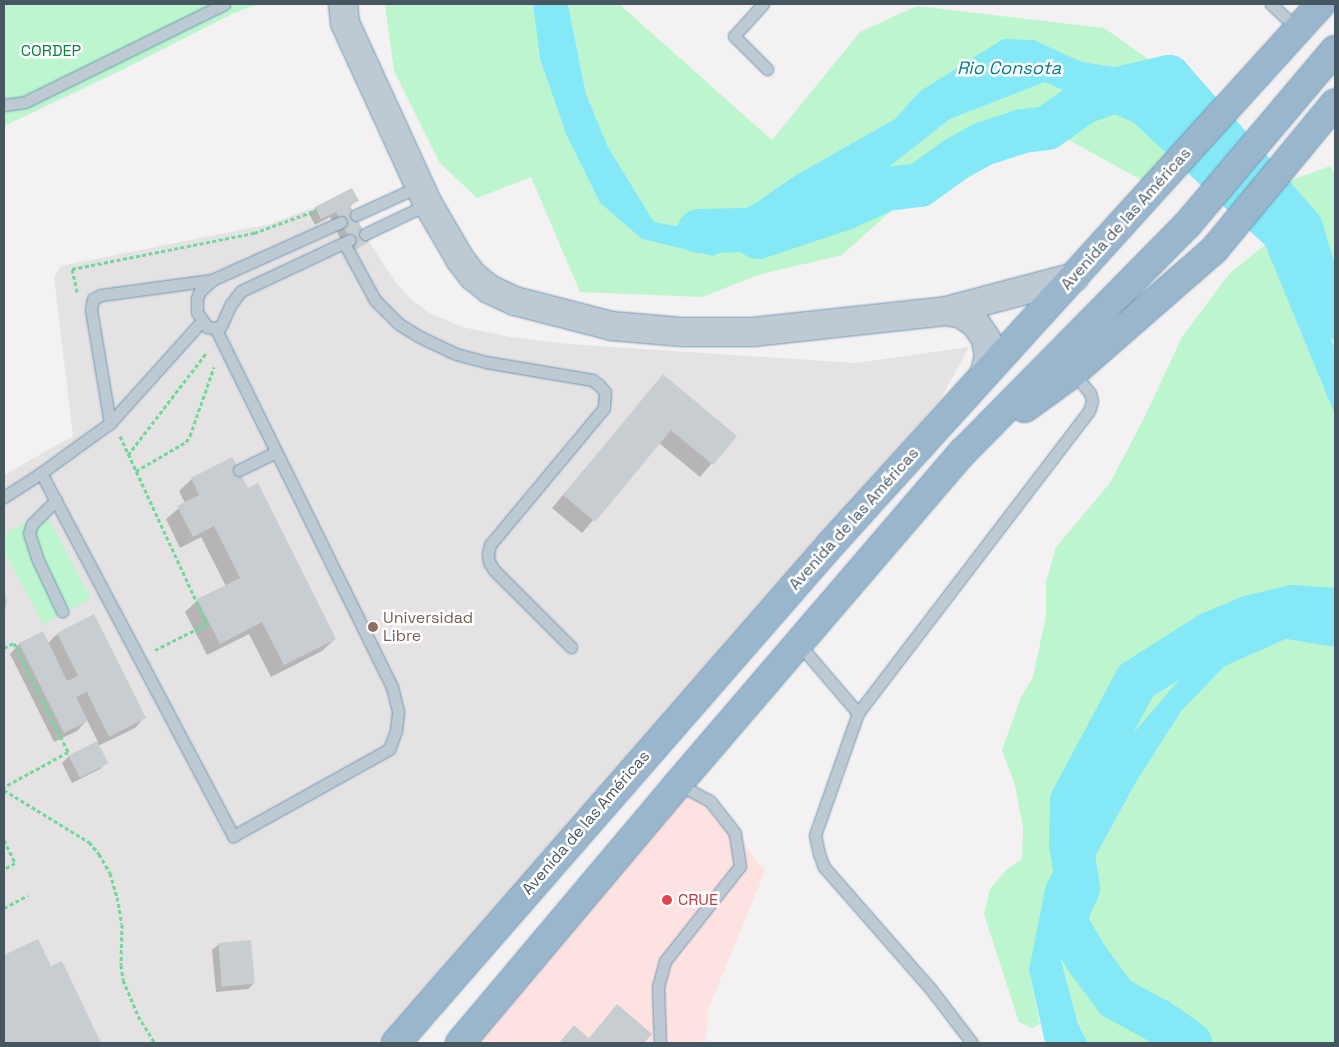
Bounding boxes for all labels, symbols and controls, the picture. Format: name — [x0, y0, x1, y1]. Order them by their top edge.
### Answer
park label: CORDEP — [21, 41, 81, 61]
water label: Rio Consota — [957, 57, 1061, 79]
street label: Avenida de las Américas — [1057, 144, 1195, 294]
street label: Avenida de las Américas — [785, 444, 923, 594]
place label: Universidad Libre — [383, 608, 473, 646]
marker: Universidad Libre — [367, 621, 379, 633]
street label: Avenida de las Américas — [518, 747, 654, 899]
place label: CRUE — [678, 890, 718, 910]
marker: CRUE — [660, 893, 674, 907]

